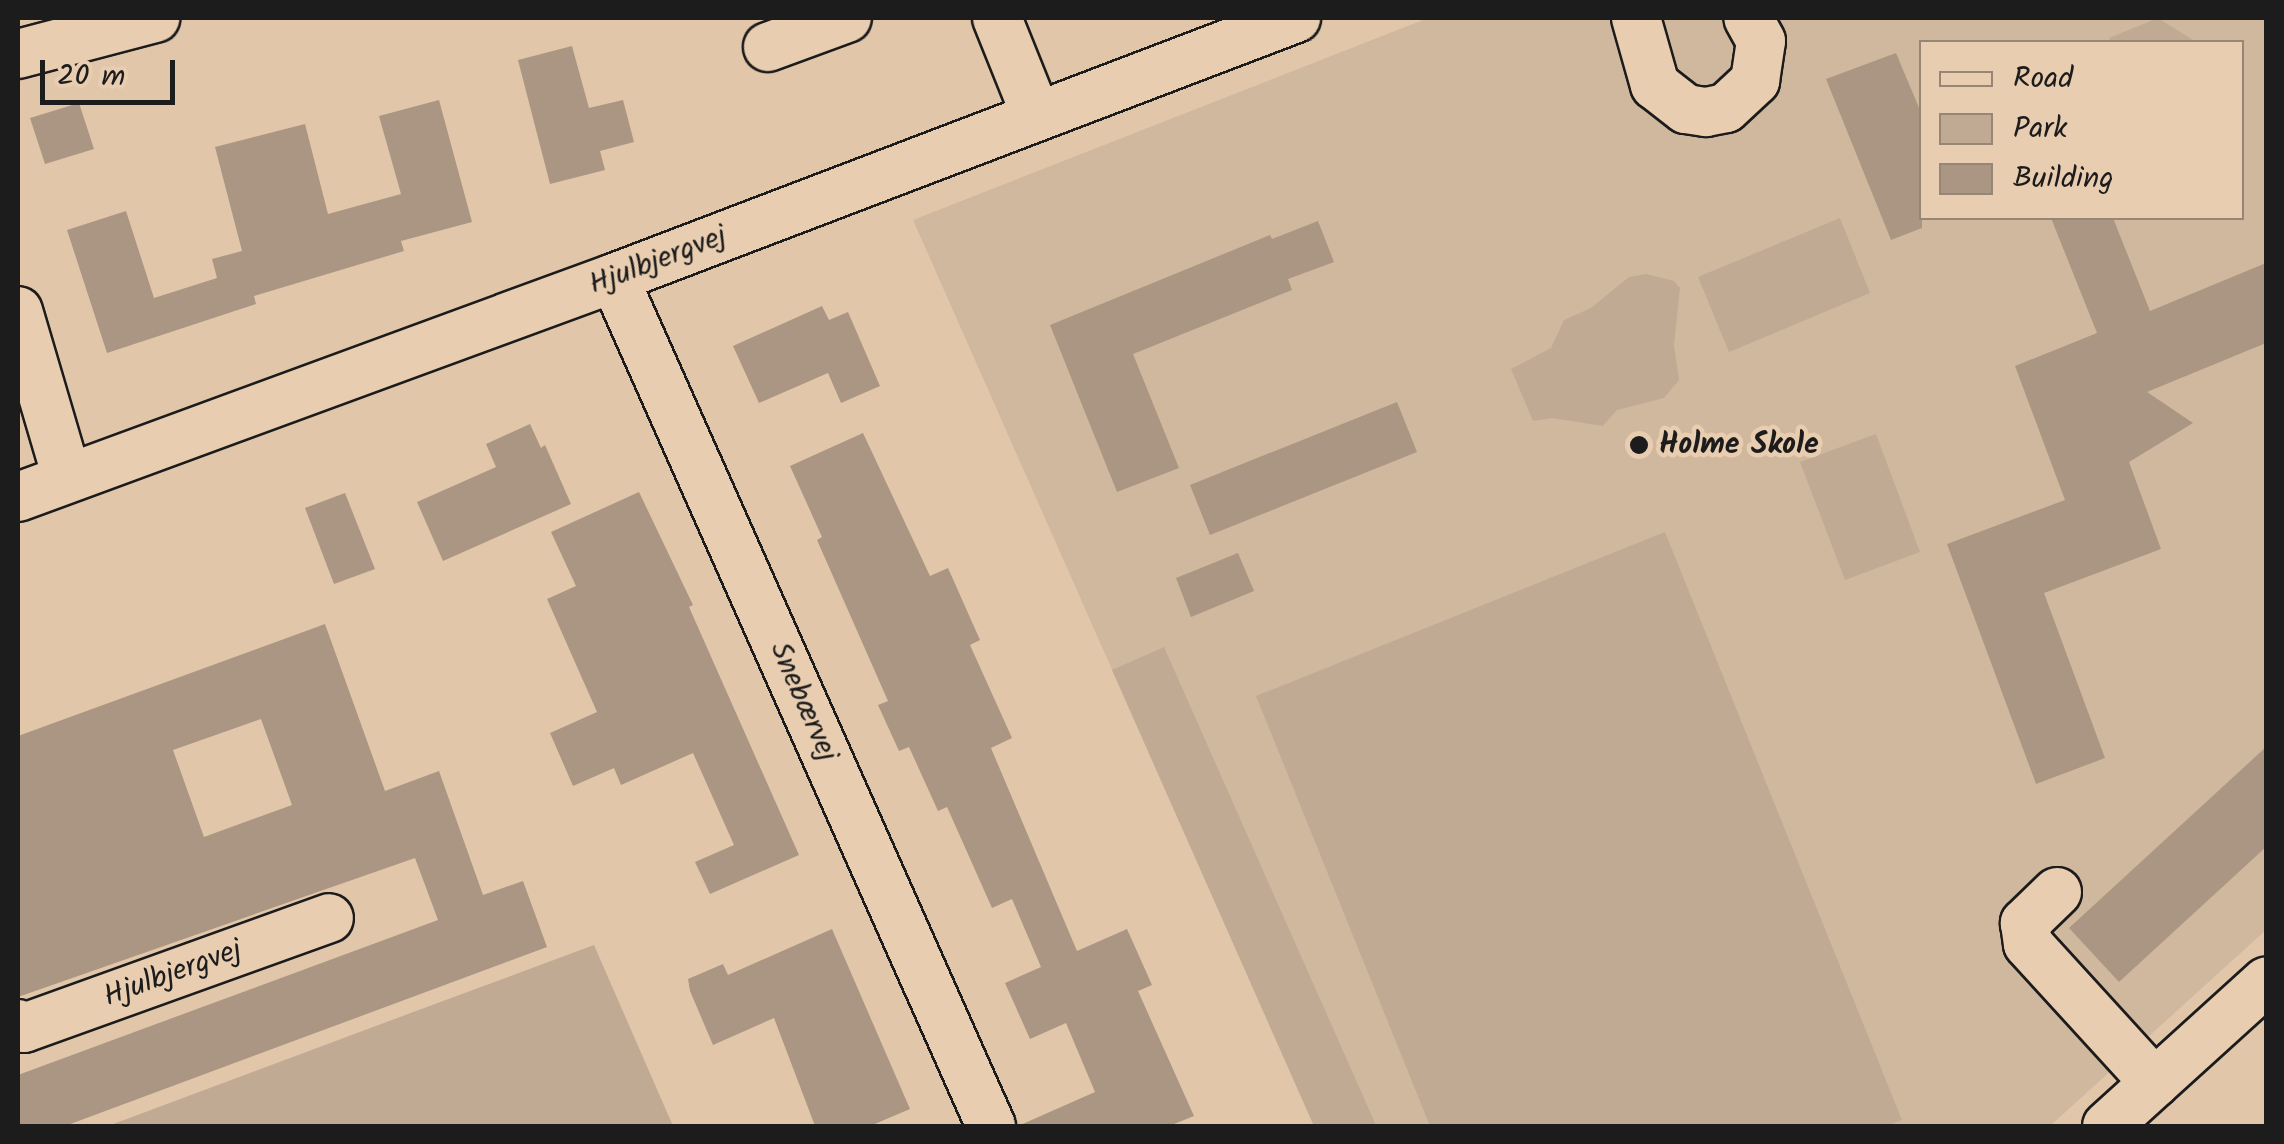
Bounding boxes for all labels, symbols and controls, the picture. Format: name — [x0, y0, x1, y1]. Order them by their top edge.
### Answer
scale bar — [45, 40, 180, 102]
legend — [1919, 40, 2244, 220]
text: 20 m — [57, 53, 125, 101]
text: Road — [2013, 55, 2073, 103]
text: Park — [2013, 105, 2067, 153]
text: Building — [2013, 155, 2113, 203]
street label: Hjulbjergvej — [584, 218, 732, 304]
place label: Holme Skole — [1659, 427, 1819, 463]
marker: Holme Skole — [1628, 434, 1650, 456]
street label: Snebærvej — [761, 637, 845, 767]
street label: Hjulbjergvej — [99, 932, 247, 1016]

